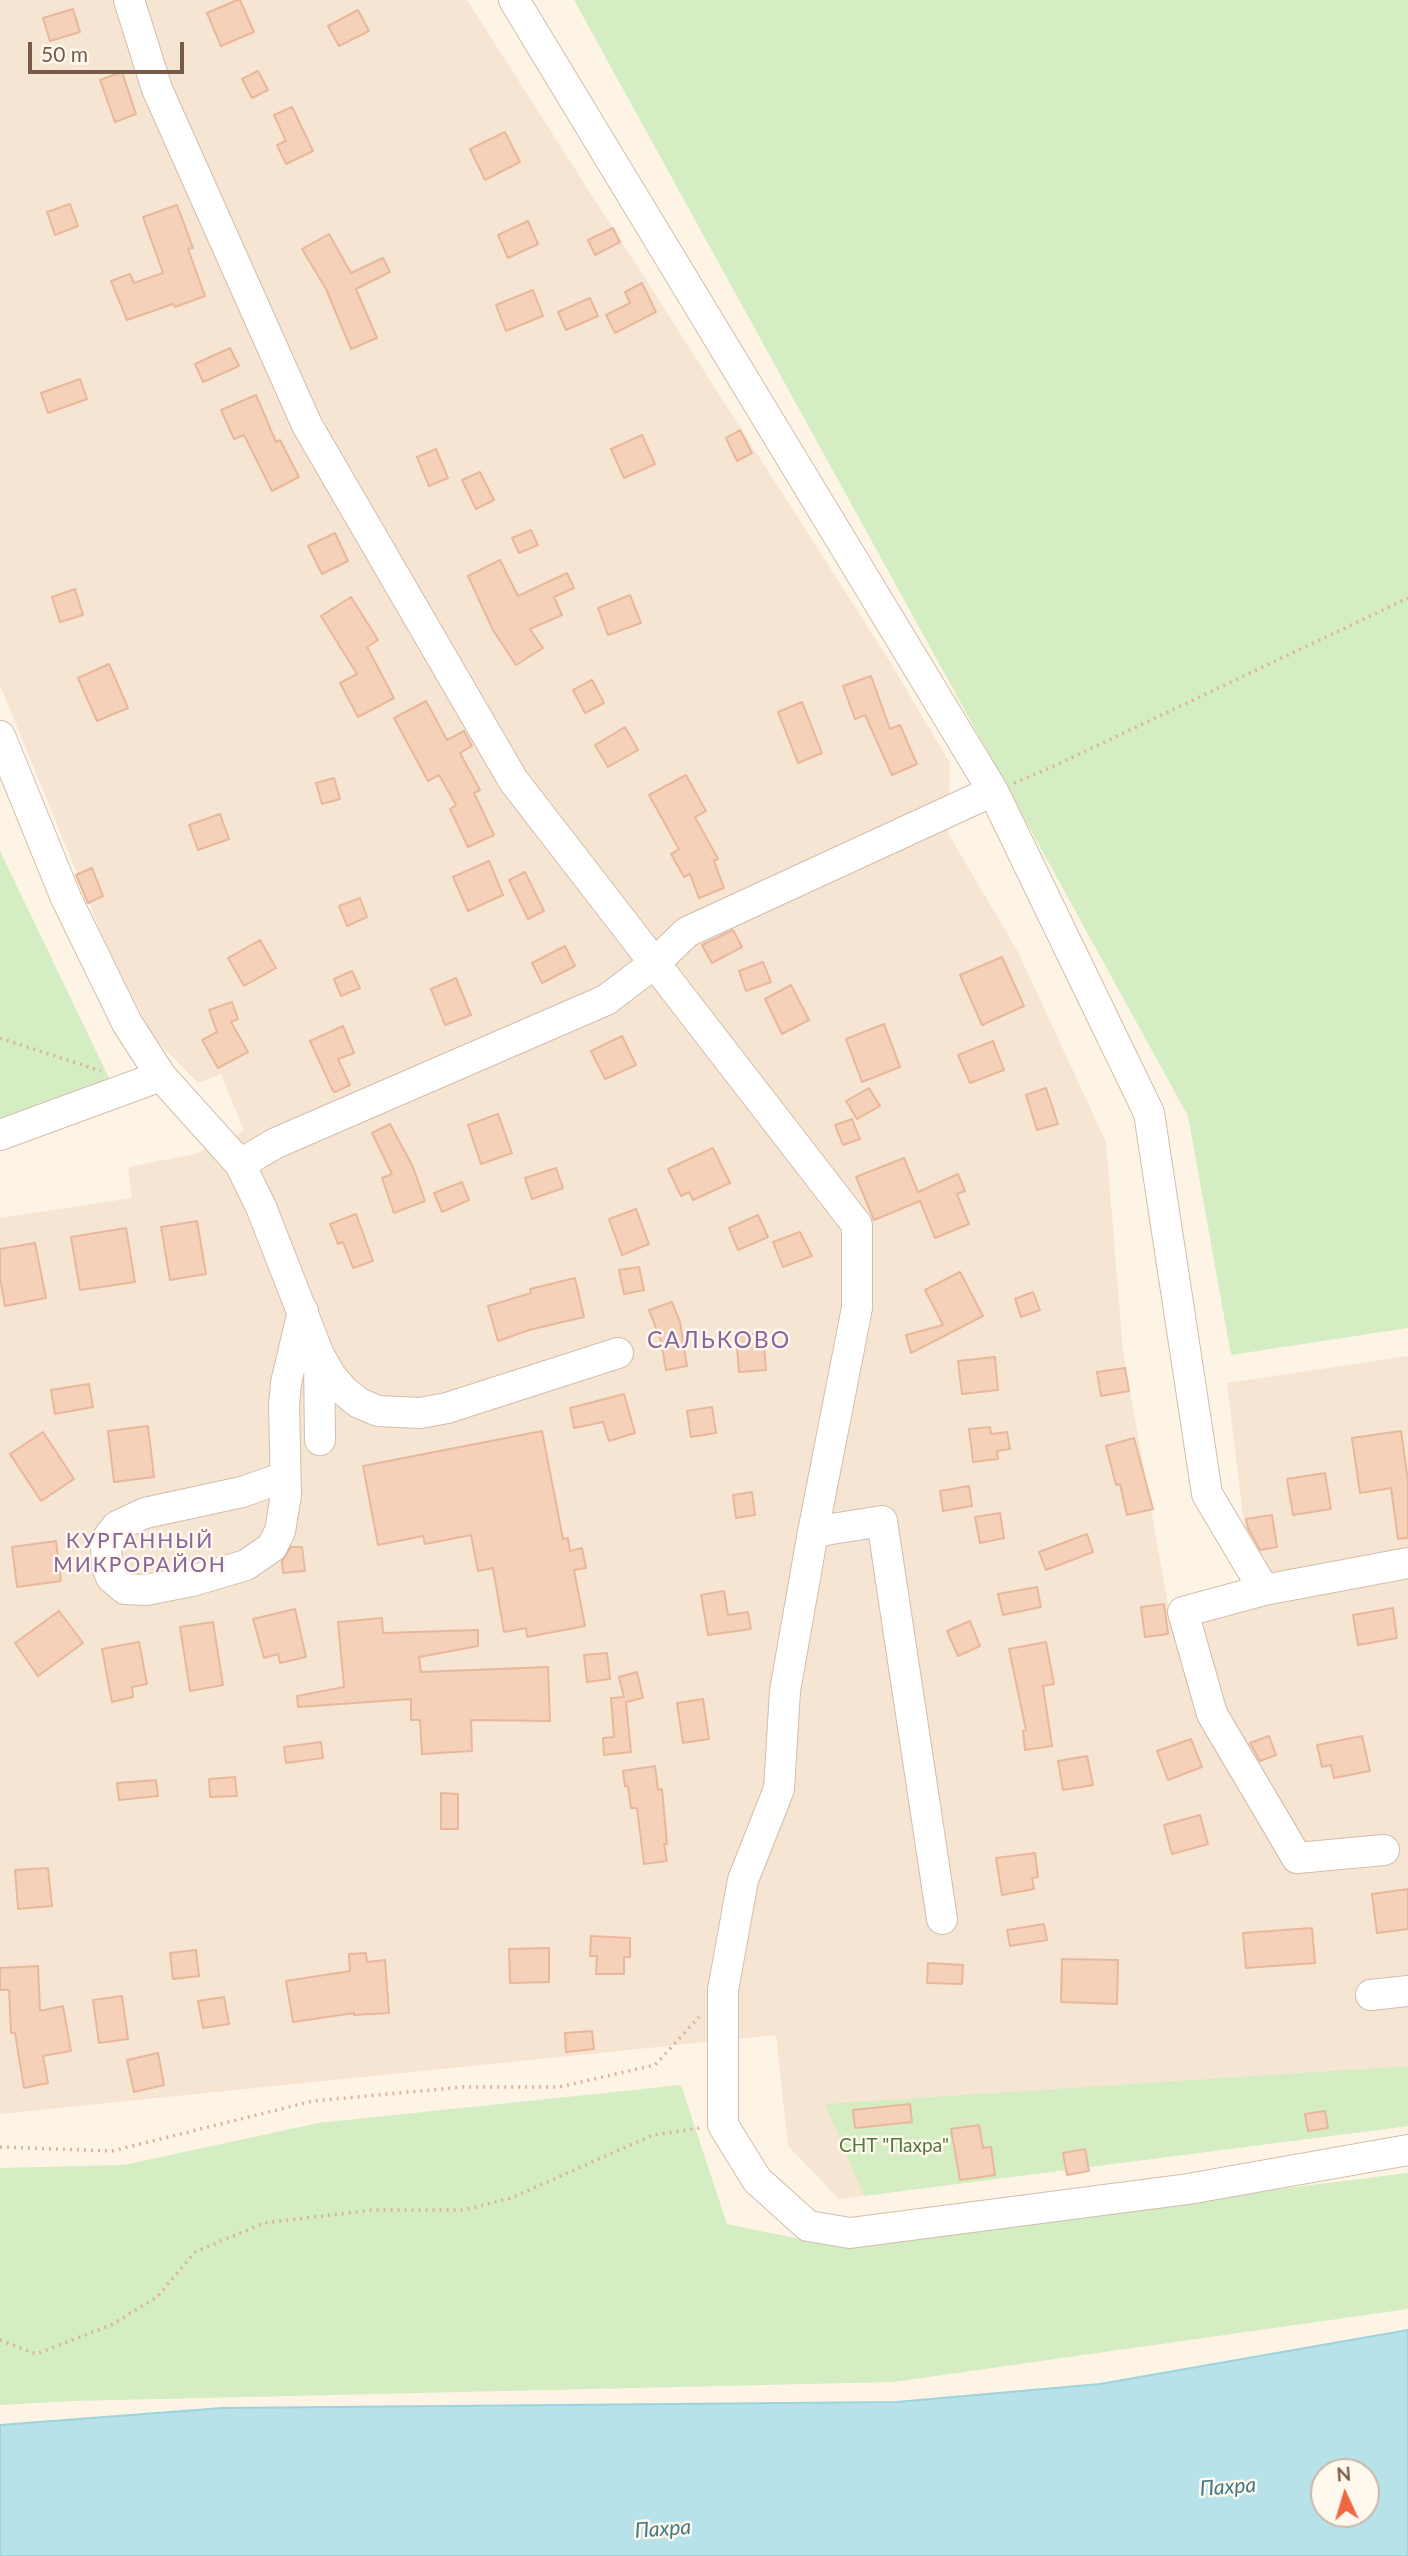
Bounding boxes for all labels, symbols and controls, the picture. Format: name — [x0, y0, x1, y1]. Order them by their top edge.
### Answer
scale bar — [32, 28, 187, 72]
text: 50 m — [41, 41, 88, 66]
district label: САЛЬКОВО — [648, 1327, 790, 1355]
district label: КУРГАННЫЙ МИКРОРАЙОН — [54, 1528, 226, 1578]
park label: СНТ "Пахра" — [839, 2135, 949, 2157]
north arrow — [1310, 2458, 1380, 2528]
text: N — [1336, 2462, 1352, 2486]
water label: Пахра — [1199, 2472, 1257, 2502]
water label: Пахра — [634, 2514, 692, 2544]

